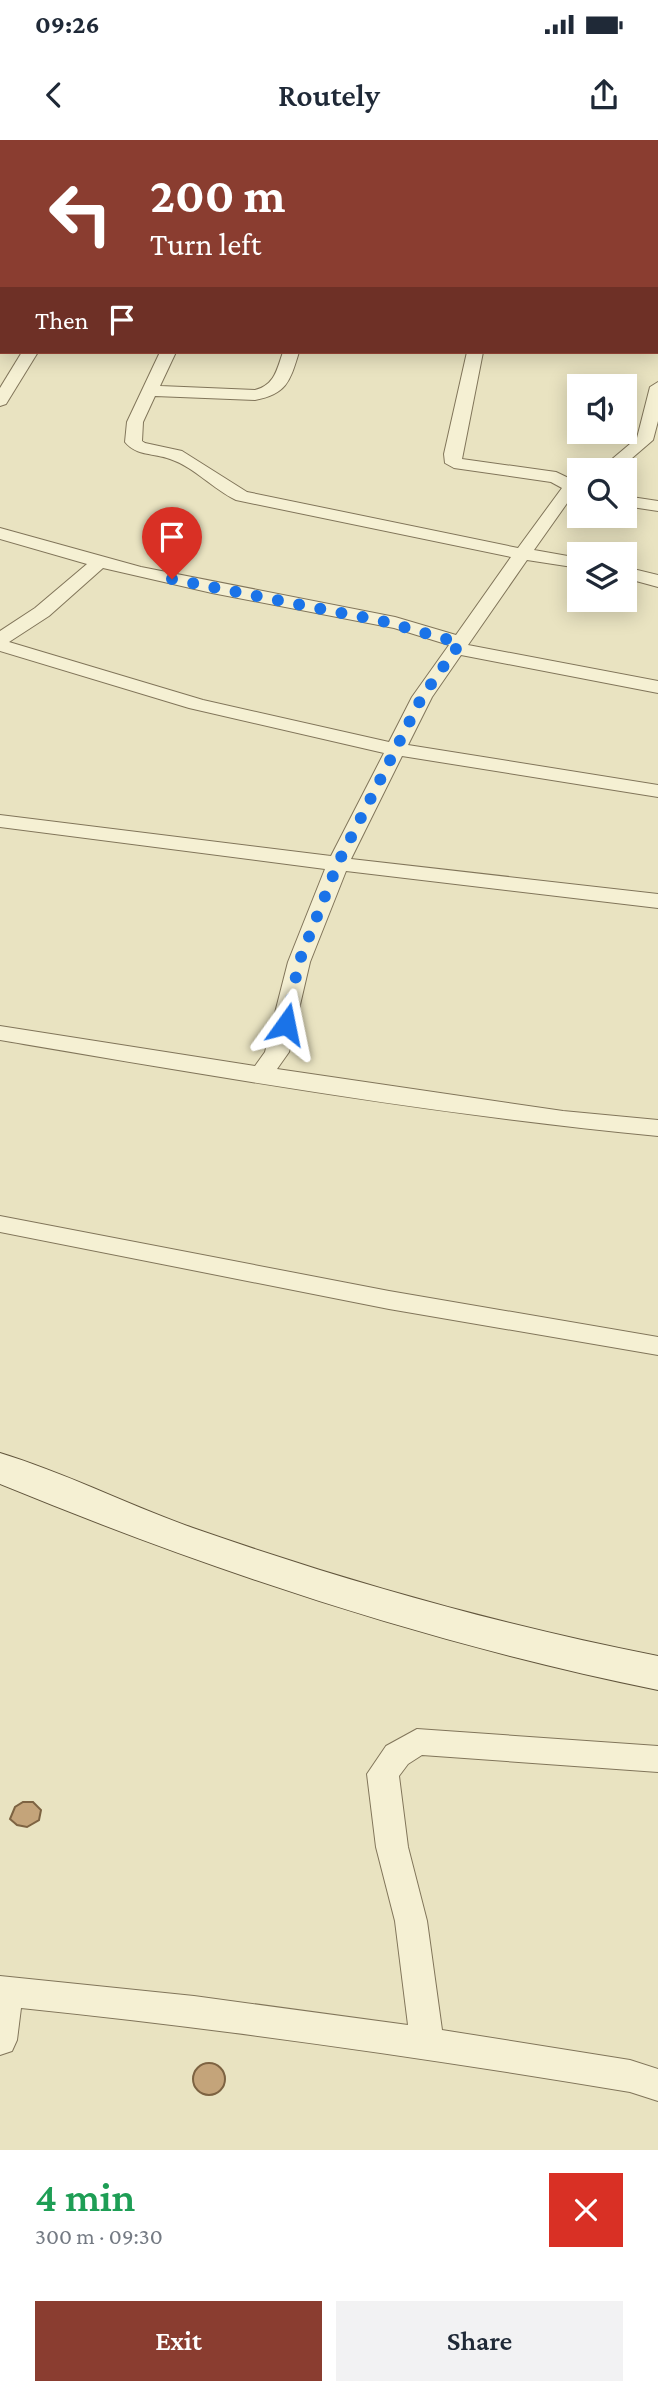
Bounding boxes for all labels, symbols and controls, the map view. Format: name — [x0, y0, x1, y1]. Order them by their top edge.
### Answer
text: 09:26 — [35, 10, 100, 39]
icon: back — [35, 76, 73, 114]
icon: share — [585, 76, 623, 114]
text: Routely — [278, 77, 380, 113]
icon: left — [35, 168, 126, 259]
text: 200 m — [150, 168, 285, 223]
text: Turn left — [150, 226, 261, 262]
icon: arrive — [103, 301, 141, 339]
text: Then — [35, 306, 89, 335]
map controls — [567, 374, 637, 612]
button: sound — [567, 374, 637, 444]
button: search — [567, 458, 637, 528]
pin — [142, 507, 202, 579]
icon: arrive — [153, 518, 191, 556]
button: layers — [567, 542, 637, 612]
position arrow — [249, 987, 323, 1061]
text: 4 min — [35, 2173, 135, 2220]
button: close — [549, 2173, 623, 2247]
text: 300 m · 09:30 — [35, 2223, 163, 2249]
button: Exit — [35, 2301, 322, 2381]
button: Share — [336, 2301, 623, 2381]

